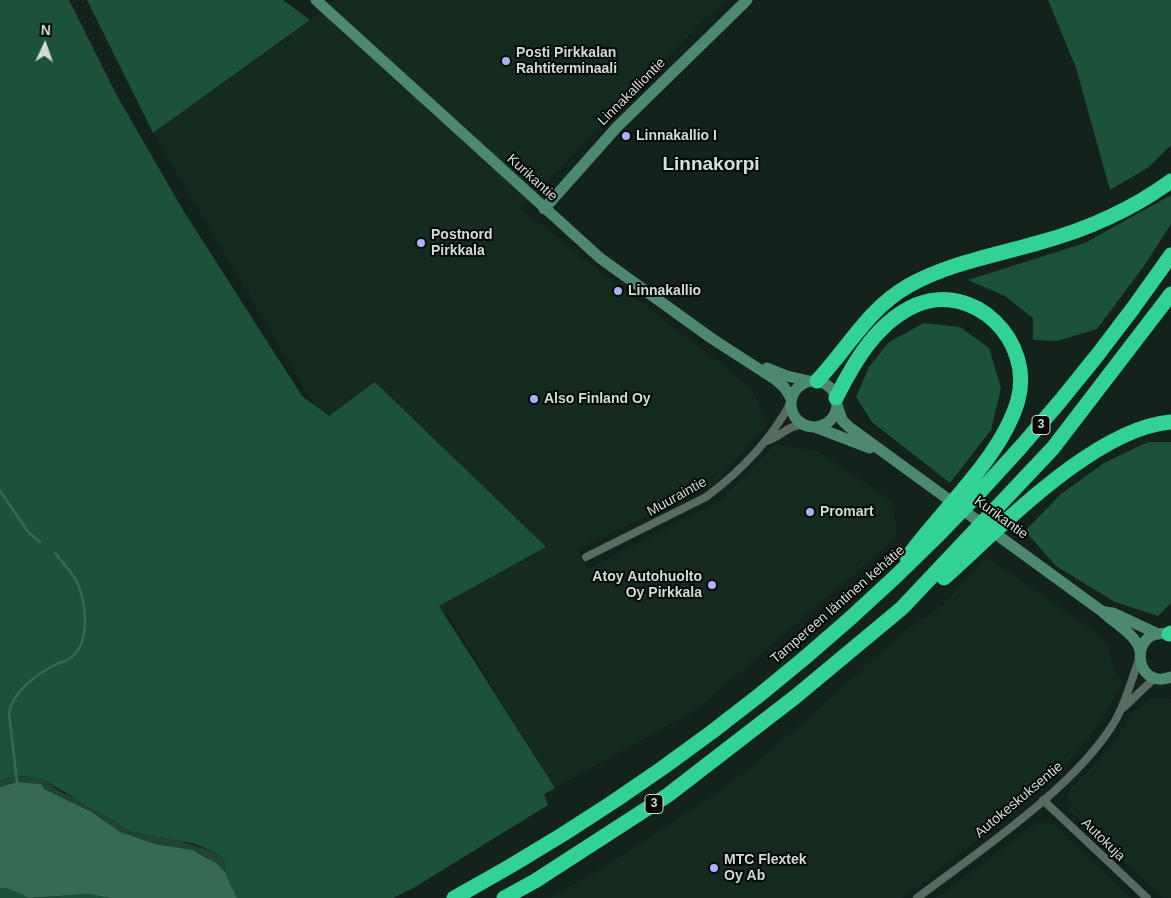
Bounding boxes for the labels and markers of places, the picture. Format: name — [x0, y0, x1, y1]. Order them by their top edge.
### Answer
place label: Posti Pirkkalan Rahtiterminaali — [516, 45, 617, 78]
marker: Posti Pirkkalan Rahtiterminaali — [500, 55, 512, 67]
place label: Linnakallio I — [636, 128, 717, 144]
marker: Linnakallio I — [620, 130, 632, 142]
place label: Postnord Pirkkala — [431, 227, 492, 260]
marker: Postnord Pirkkala — [415, 237, 427, 249]
place label: Linnakallio — [628, 283, 701, 299]
marker: Linnakallio — [612, 285, 624, 297]
place label: Also Finland Oy — [544, 391, 651, 407]
marker: Also Finland Oy — [528, 393, 540, 405]
place label: Promart — [820, 504, 874, 520]
marker: Promart — [804, 506, 816, 518]
place label: Atoy Autohuolto Oy Pirkkala — [592, 569, 702, 602]
marker: Atoy Autohuolto Oy Pirkkala — [706, 579, 718, 591]
place label: MTC Flextek Oy Ab — [724, 852, 806, 884]
marker: MTC Flextek Oy Ab — [708, 862, 720, 874]

